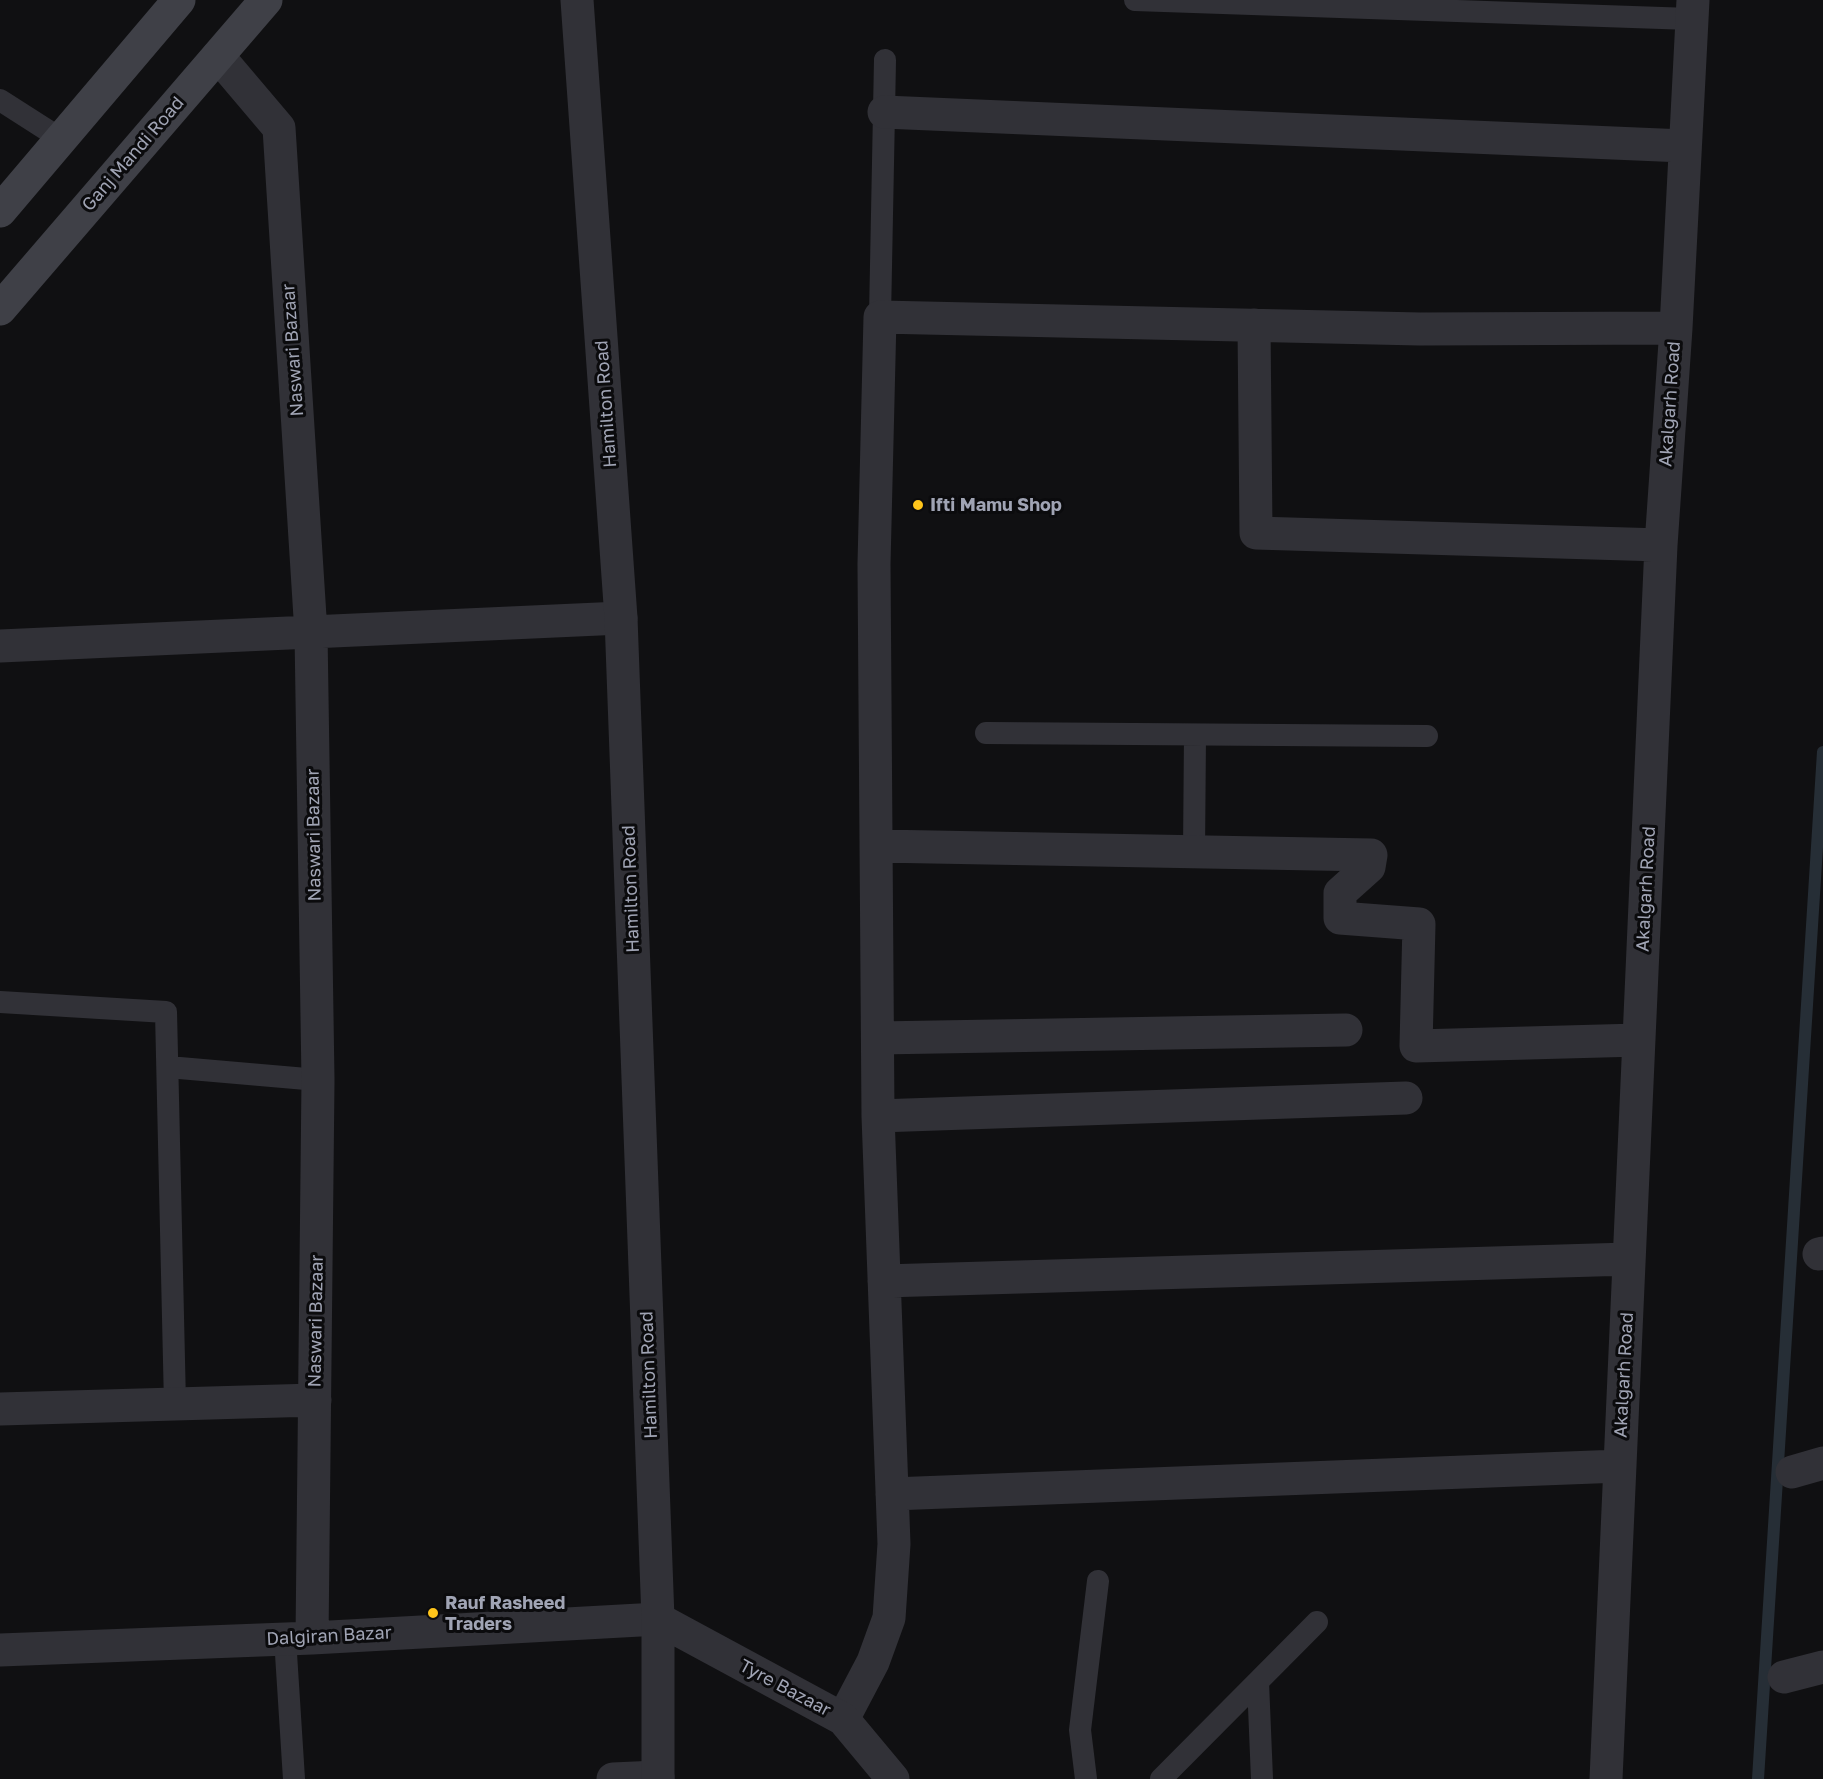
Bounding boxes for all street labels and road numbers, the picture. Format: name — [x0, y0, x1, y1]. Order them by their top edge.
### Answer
street label: Ganj Mandi Road — [77, 92, 189, 216]
street label: Naswari Bazaar — [278, 283, 308, 417]
street label: Hamilton Road — [591, 340, 621, 468]
street label: Akalgarh Road — [1655, 341, 1685, 467]
street label: Naswari Bazaar — [302, 768, 326, 902]
street label: Hamilton Road — [618, 825, 644, 953]
street label: Akalgarh Road — [1632, 826, 1660, 952]
street label: Naswari Bazaar — [304, 1254, 328, 1388]
street label: Hamilton Road — [636, 1311, 662, 1439]
street label: Akalgarh Road — [1610, 1312, 1638, 1438]
street label: Dalgiran Bazar — [266, 1622, 392, 1650]
street label: Tyre Bazaar — [736, 1655, 834, 1721]

